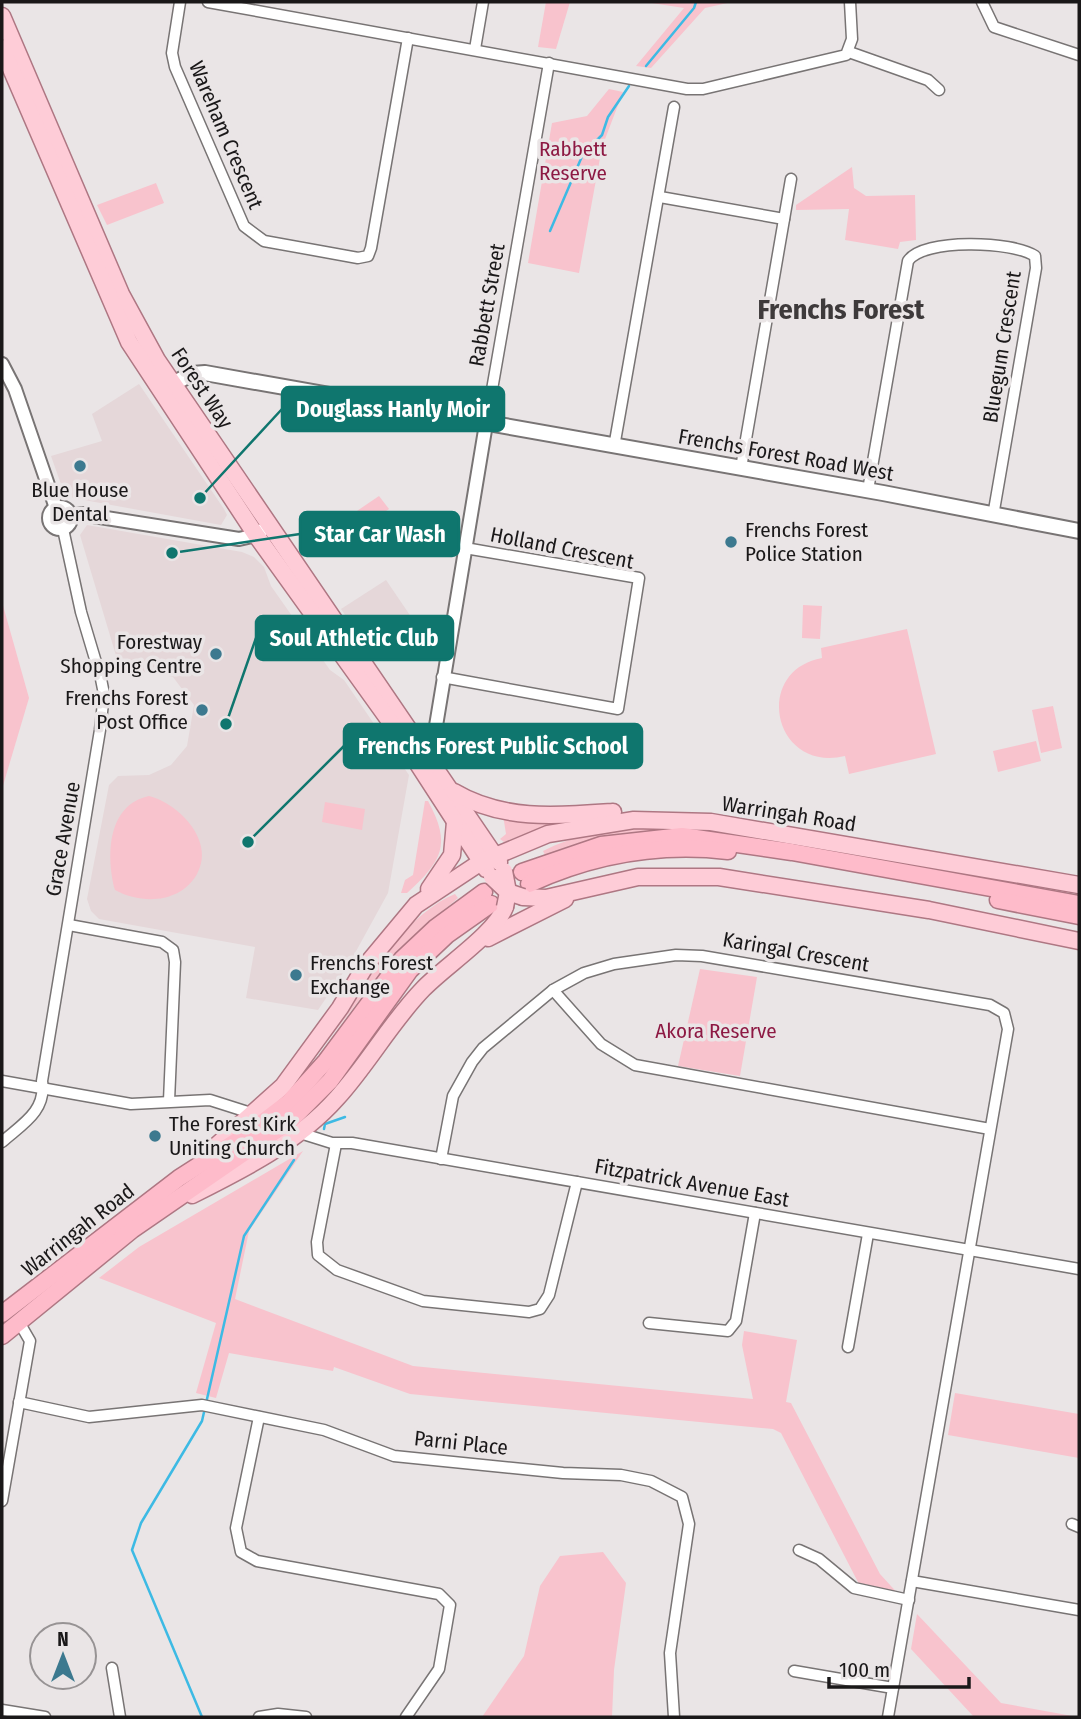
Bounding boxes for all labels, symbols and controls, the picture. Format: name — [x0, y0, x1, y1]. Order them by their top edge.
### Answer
street label: Wareham Crescent — [183, 57, 269, 213]
park label: Rabbett Reserve — [539, 136, 607, 186]
street label: Rabbett Street — [463, 241, 511, 369]
street label: Bluegum Crescent — [977, 269, 1027, 425]
district label: Frenchs Forest — [758, 293, 926, 326]
street label: Forest Way — [166, 343, 239, 434]
callout: Douglass Hanly Moir — [282, 387, 504, 431]
text: Douglass Hanly Moir — [296, 395, 491, 423]
street label: Frenchs Forest Road West — [676, 423, 896, 487]
marker: Blue House Dental — [72, 458, 88, 474]
place label: Blue House Dental — [31, 477, 129, 527]
callout: Star Car Wash — [300, 512, 459, 556]
place label: Frenchs Forest Police Station — [745, 517, 868, 567]
text: Star Car Wash — [314, 520, 446, 548]
street label: Holland Crescent — [488, 521, 636, 575]
marker: Frenchs Forest Police Station — [723, 534, 739, 550]
callout: Soul Athletic Club — [256, 616, 453, 660]
text: Soul Athletic Club — [269, 624, 439, 652]
place label: Forestway Shopping Centre — [60, 629, 203, 679]
marker: Forestway Shopping Centre — [208, 646, 224, 662]
place label: Frenchs Forest Post Office — [65, 685, 188, 735]
marker: Frenchs Forest Post Office — [194, 702, 210, 718]
callout: Frenchs Forest Public School — [344, 724, 642, 768]
text: Frenchs Forest Public School — [358, 732, 629, 760]
street label: Grace Avenue — [40, 780, 86, 898]
street label: Warringah Road — [720, 791, 858, 837]
street label: Karingal Crescent — [721, 926, 871, 978]
place label: Frenchs Forest Exchange — [310, 950, 433, 1000]
marker: Frenchs Forest Exchange — [288, 967, 304, 983]
park label: Akora Reserve — [655, 1018, 777, 1044]
place label: The Forest Kirk Uniting Church — [169, 1111, 296, 1161]
marker: The Forest Kirk Uniting Church — [147, 1128, 163, 1144]
street label: Fitzpatrick Avenue East — [593, 1153, 791, 1213]
street label: Warringah Road — [17, 1178, 139, 1282]
street label: Parni Place — [413, 1425, 509, 1461]
north arrow — [28, 1621, 98, 1691]
text: N — [57, 1628, 69, 1651]
scale bar — [829, 1646, 969, 1690]
text: 100 m — [839, 1657, 890, 1683]

